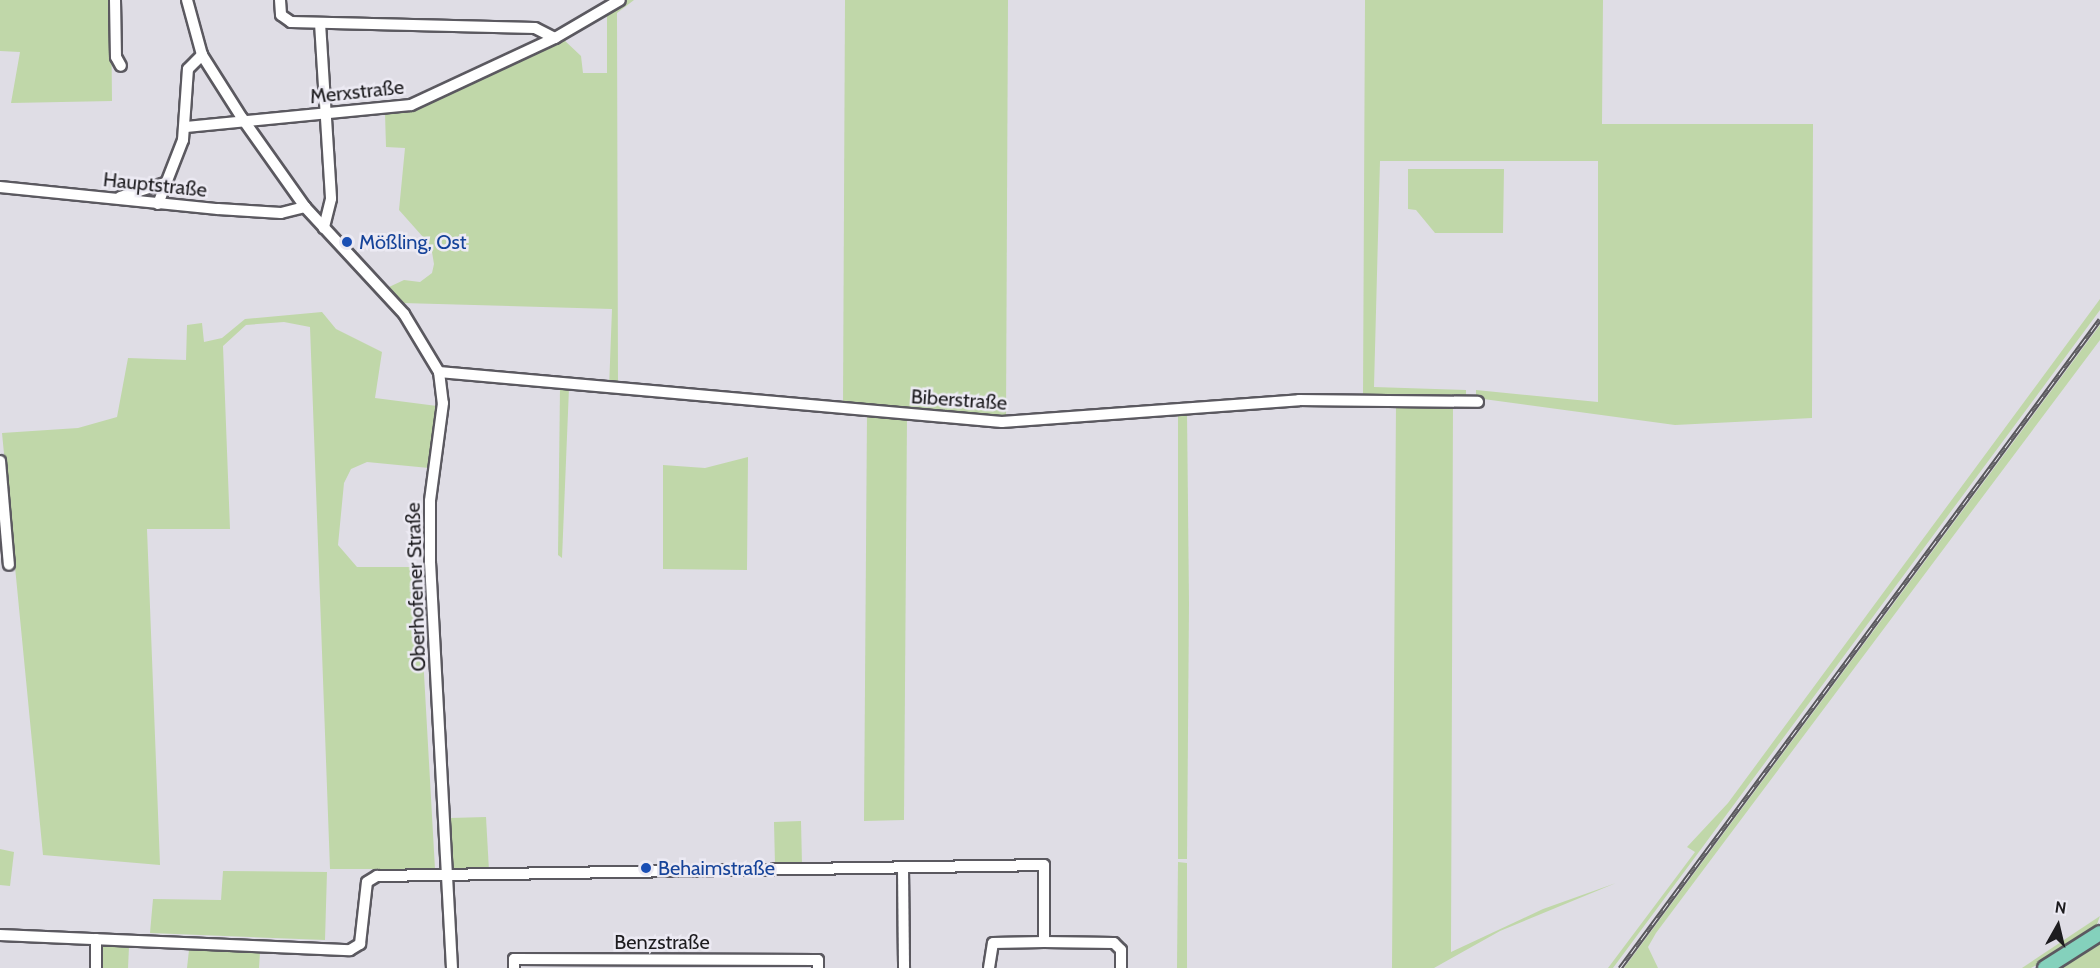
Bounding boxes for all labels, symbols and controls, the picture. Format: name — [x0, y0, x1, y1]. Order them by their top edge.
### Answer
street label: Merxstraße — [309, 75, 405, 109]
street label: Hauptstraße — [102, 168, 208, 202]
place label: Mößling, Ost — [359, 230, 467, 254]
marker: Mößling, Ost — [340, 235, 354, 249]
street label: Biberstraße — [910, 385, 1008, 415]
street label: Oberhofener Straße — [401, 502, 431, 672]
place label: Behaimstraße — [658, 856, 775, 880]
marker: Behaimstraße — [639, 861, 653, 875]
north arrow — [2028, 896, 2088, 956]
text: N — [2054, 897, 2067, 918]
street label: Benzstraße — [614, 930, 710, 954]

